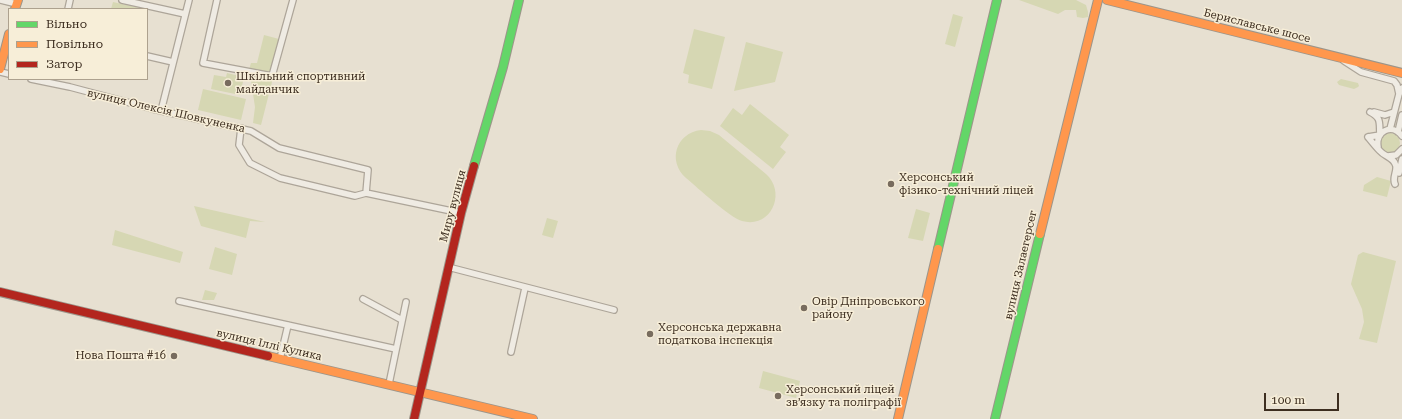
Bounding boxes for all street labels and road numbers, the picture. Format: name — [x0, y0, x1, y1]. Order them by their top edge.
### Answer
street label: Бериславське шосе — [1202, 6, 1312, 46]
street label: вулиця Олексія Шовкуненка — [86, 86, 246, 136]
street label: Миру вулиця — [437, 168, 469, 244]
street label: вулиця Залаегерсег — [1002, 209, 1040, 321]
street label: вулиця Іллі Кулика — [215, 326, 323, 364]

